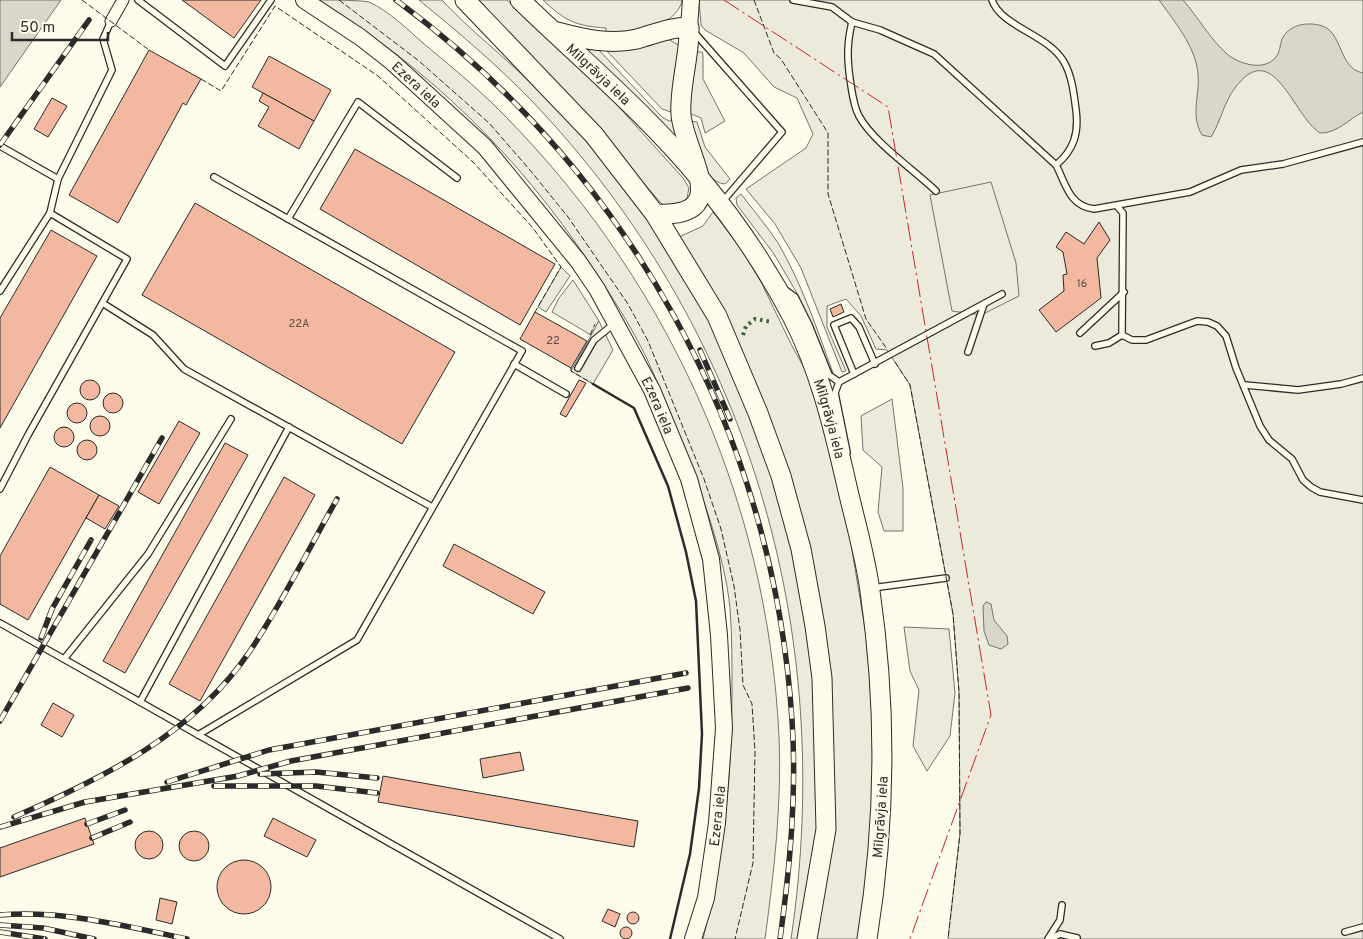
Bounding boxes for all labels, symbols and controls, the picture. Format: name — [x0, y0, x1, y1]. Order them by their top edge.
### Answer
scale bar — [12, 10, 109, 42]
text: 50 m — [20, 19, 55, 38]
street label: Mīlgrāvja iela — [562, 41, 633, 109]
street label: Ezera iela — [387, 59, 444, 112]
house number: 16 — [1077, 277, 1087, 291]
house number: 22A — [289, 317, 309, 331]
house number: 22 — [546, 334, 560, 348]
street label: Ezera iela — [636, 374, 676, 437]
street label: Mīlgrāvja iela — [809, 377, 847, 461]
street label: Mīlgrāvja iela — [870, 776, 893, 859]
street label: Ezera iela — [707, 785, 730, 847]

